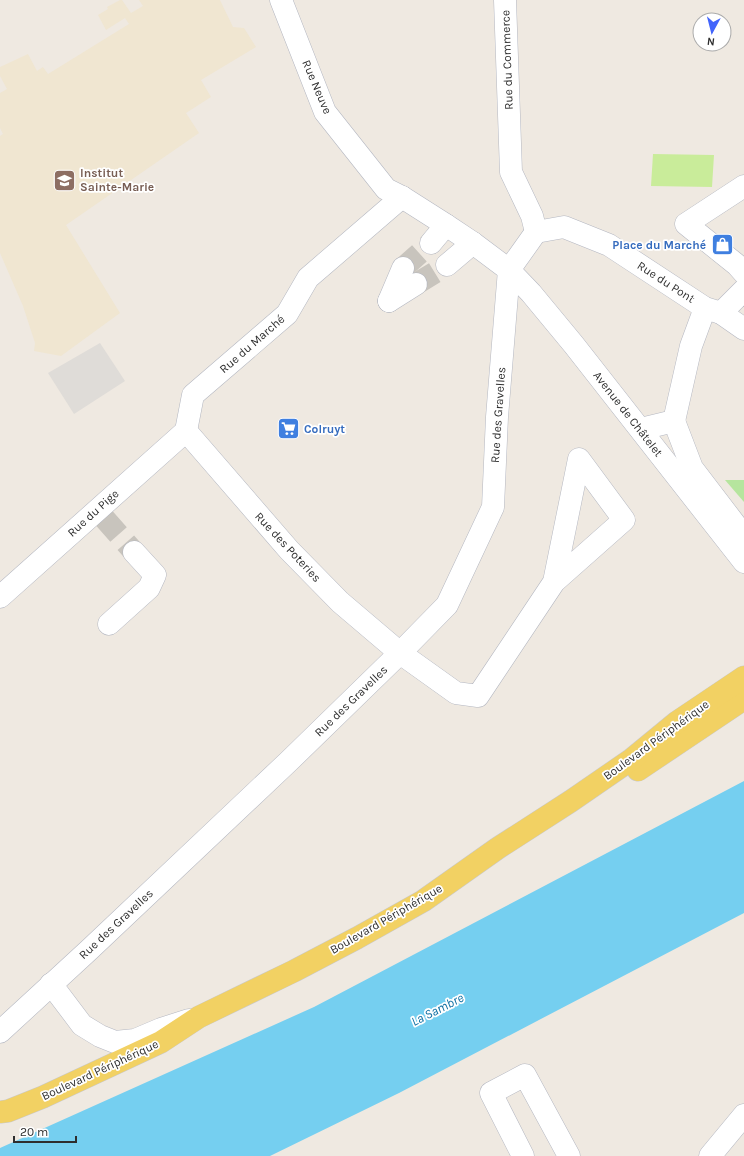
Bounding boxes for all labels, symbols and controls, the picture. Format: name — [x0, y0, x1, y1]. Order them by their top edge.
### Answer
street label: Rue du Commerce — [498, 10, 516, 110]
north arrow — [692, 12, 732, 52]
text: N — [706, 34, 716, 48]
street label: Rue Neuve — [299, 58, 335, 116]
place label: Institut Sainte-Marie — [80, 166, 154, 194]
school or university icon: Institut Sainte-Marie — [52, 167, 78, 193]
shop icon: Place du Marché — [709, 232, 735, 258]
place label: Place du Marché — [612, 238, 706, 252]
street label: Rue du Pont — [635, 258, 698, 306]
street label: Rue du Marché — [217, 312, 287, 376]
street label: Rue des Gravelles — [488, 367, 508, 463]
street label: Avenue de Châtelet — [590, 369, 666, 460]
supermarket icon: Colruyt — [275, 416, 301, 442]
place label: Colruyt — [304, 422, 345, 436]
street label: Rue du Pige — [65, 486, 121, 540]
street label: Rue des Poteries — [252, 509, 324, 585]
street label: Rue des Gravelles — [312, 663, 390, 739]
street label: Boulevard Périphérique — [600, 697, 712, 783]
street label: Boulevard Périphérique — [327, 881, 445, 957]
street label: Rue des Gravelles — [76, 886, 156, 962]
water label: La Sambre — [409, 990, 466, 1029]
street label: Boulevard Périphérique — [39, 1037, 161, 1103]
scale bar — [14, 1118, 76, 1144]
text: 20 m — [20, 1125, 48, 1139]

